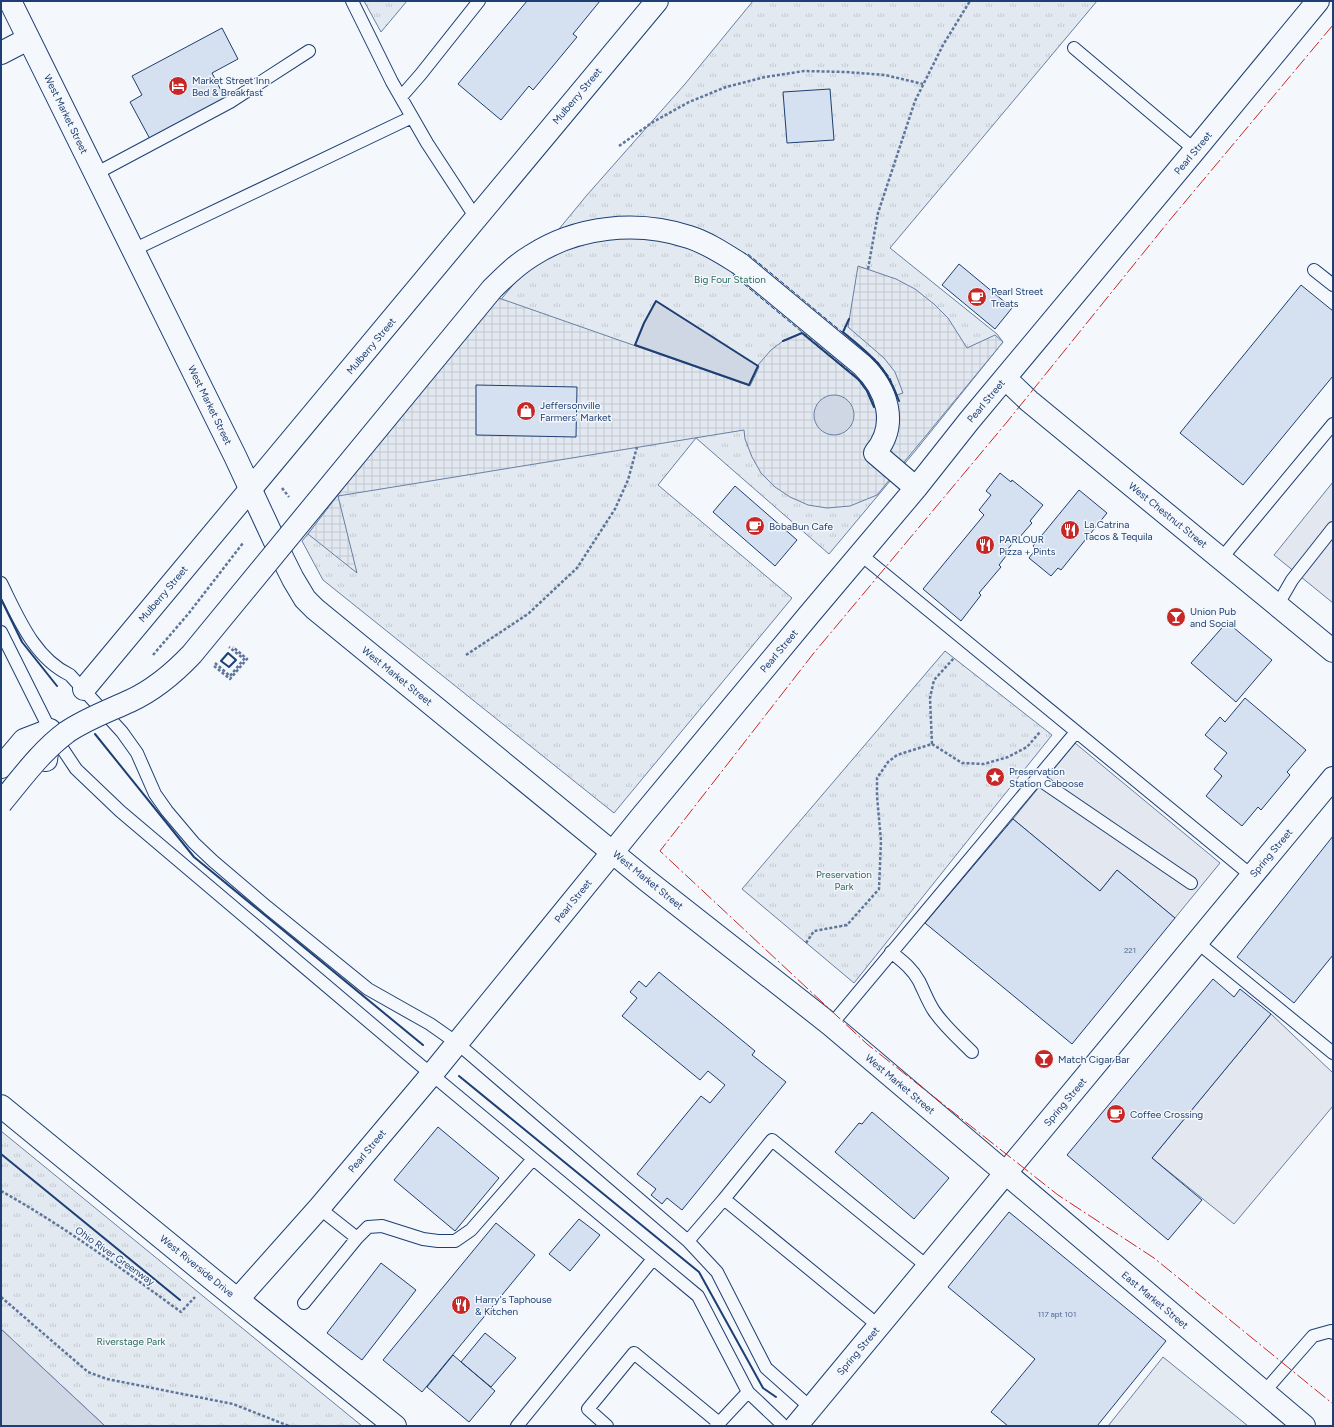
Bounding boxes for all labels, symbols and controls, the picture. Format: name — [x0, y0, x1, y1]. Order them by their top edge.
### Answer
street label: Mulberry Street — [550, 65, 605, 127]
street label: West Market Street — [41, 72, 91, 156]
place label: Market Street Inn Bed & Breakfast — [192, 74, 270, 99]
hotel icon: Market Street Inn Bed & Breakfast — [167, 75, 189, 97]
street label: Pearl Street — [1171, 129, 1215, 177]
park label: Big Four Station — [694, 273, 766, 286]
place label: Pearl Street Treats — [991, 285, 1044, 310]
cafe icon: Pearl Street Treats — [966, 286, 988, 308]
street label: Mulberry Street — [344, 315, 399, 377]
street label: West Market Street — [185, 363, 235, 447]
street label: Pearl Street — [964, 377, 1008, 425]
place label: Jeffersonville Farmers' Market — [540, 399, 611, 424]
shop icon: Jeffersonville Farmers' Market — [515, 400, 537, 422]
street label: West Chestnut Street — [1126, 479, 1210, 551]
cafe icon: BobaBun Cafe — [744, 515, 766, 537]
place label: La Catrina Tacos & Tequila — [1084, 518, 1153, 543]
restaurant icon: La Catrina Tacos & Tequila — [1059, 519, 1081, 541]
place label: BobaBun Cafe — [769, 520, 834, 533]
place label: PARLOUR Pizza + Pints — [999, 533, 1056, 558]
restaurant icon: PARLOUR Pizza + Pints — [974, 534, 996, 556]
street label: Mulberry Street — [136, 563, 191, 625]
place label: Union Pub and Social — [1190, 605, 1236, 630]
bar icon: Union Pub and Social — [1165, 606, 1187, 628]
street label: Pearl Street — [757, 627, 801, 675]
street label: West Market Street — [359, 644, 435, 709]
place label: Preservation Station Caboose — [1009, 765, 1084, 790]
place icon: Preservation Station Caboose — [984, 766, 1006, 788]
street label: Spring Street — [1247, 826, 1295, 880]
street label: West Market Street — [610, 848, 686, 913]
park label: Preservation Park — [816, 868, 872, 893]
street label: Pearl Street — [551, 876, 595, 925]
house number: 221 — [1124, 945, 1136, 955]
bar icon: Match Cigar Bar — [1033, 1048, 1055, 1070]
street label: West Market Street — [863, 1051, 938, 1117]
place label: Match Cigar Bar — [1058, 1053, 1130, 1066]
street label: Spring Street — [1041, 1075, 1089, 1129]
cafe icon: Coffee Crossing — [1105, 1103, 1127, 1125]
place label: Coffee Crossing — [1130, 1108, 1203, 1121]
street label: Pearl Street — [345, 1127, 389, 1175]
street label: Ohio River Greenway — [73, 1224, 158, 1289]
street label: West Riverside Drive — [157, 1232, 237, 1300]
street label: East Market Street — [1119, 1268, 1191, 1332]
place label: Harry's Taphouse & Kitchen — [475, 1293, 552, 1318]
restaurant icon: Harry's Taphouse & Kitchen — [450, 1294, 472, 1316]
house number: 117 apt 101 — [1038, 1309, 1076, 1319]
street label: Spring Street — [834, 1324, 882, 1378]
park label: Riverstage Park — [97, 1335, 166, 1348]

